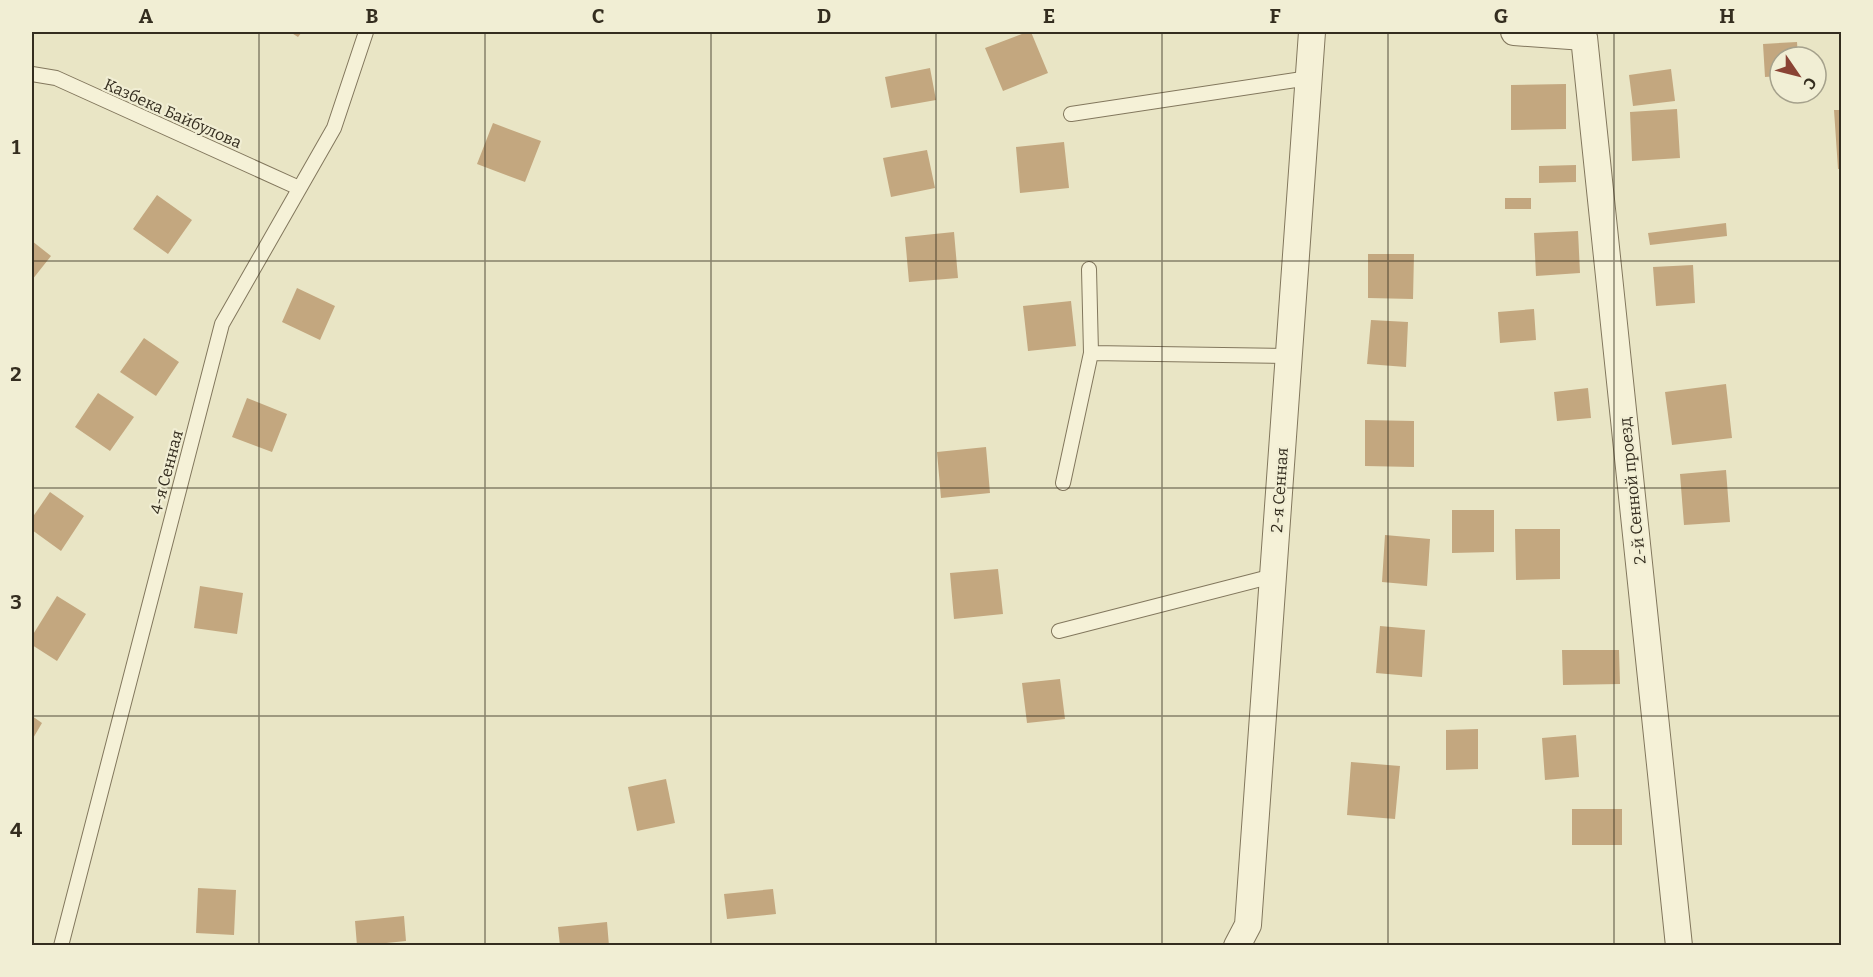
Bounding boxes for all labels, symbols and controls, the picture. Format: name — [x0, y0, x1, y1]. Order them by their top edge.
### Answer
text: A — [139, 4, 154, 28]
text: B — [366, 4, 379, 28]
text: C — [592, 4, 604, 28]
text: D — [817, 4, 831, 28]
text: E — [1043, 4, 1055, 28]
text: F — [1269, 4, 1281, 28]
text: G — [1494, 4, 1508, 28]
text: H — [1719, 4, 1735, 28]
north arrow — [1768, 45, 1828, 105]
text: С — [1799, 74, 1821, 93]
street label: Казбека Байбулова — [101, 75, 245, 152]
text: 1 — [12, 135, 21, 159]
text: 2 — [10, 362, 22, 386]
street label: 2-й Сенной проезд — [1615, 416, 1650, 565]
street label: 4-я Сенная — [146, 428, 187, 516]
street label: 2-я Сенная — [1267, 447, 1292, 533]
text: 3 — [10, 590, 22, 614]
text: 4 — [10, 818, 22, 842]

